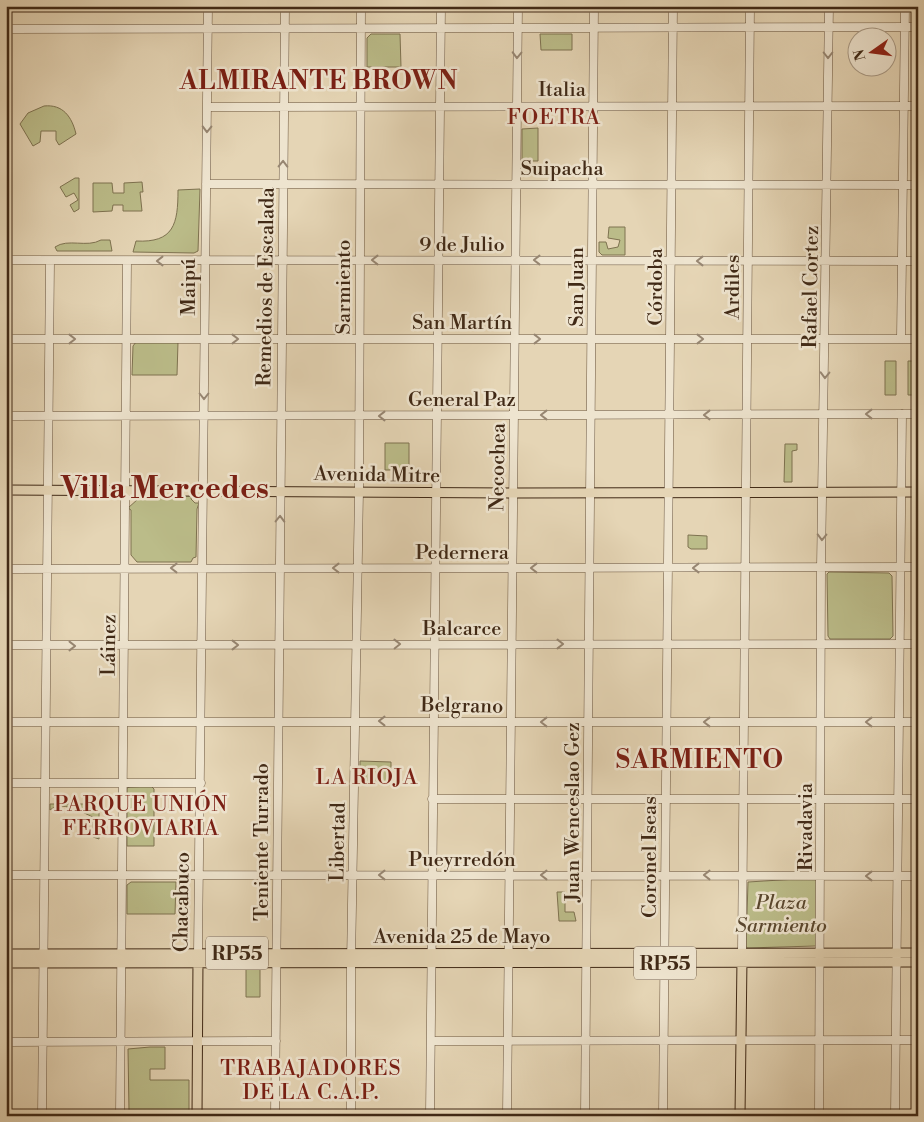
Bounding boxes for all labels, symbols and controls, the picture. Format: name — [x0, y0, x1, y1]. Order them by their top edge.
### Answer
north arrow — [846, 28, 896, 78]
text: N — [850, 47, 870, 62]
one-way arrow — [512, 52, 522, 59]
one-way arrow — [823, 52, 833, 59]
district label: ALMIRANTE BROWN — [178, 66, 459, 97]
street label: Italia — [538, 78, 587, 103]
district label: FOETRA — [507, 105, 601, 131]
one-way arrow — [202, 126, 212, 133]
street label: Suipacha — [520, 157, 604, 182]
one-way arrow — [278, 160, 288, 168]
street label: Remedios de Escalada — [252, 186, 281, 387]
street label: Rafael Cortez — [798, 225, 825, 349]
street label: 9 de Julio — [419, 233, 505, 258]
street label: Sarmiento — [332, 240, 357, 334]
street label: San Juan — [565, 247, 590, 327]
street label: Córdoba — [644, 247, 669, 326]
one-way arrow — [371, 255, 378, 265]
one-way arrow — [533, 255, 541, 265]
street label: Ardiles — [721, 255, 746, 320]
one-way arrow — [156, 256, 164, 266]
one-way arrow — [696, 256, 704, 266]
street label: Maipú — [177, 258, 202, 316]
street label: San Martín — [412, 311, 512, 336]
one-way arrow — [69, 334, 77, 344]
one-way arrow — [232, 334, 239, 344]
one-way arrow — [534, 334, 542, 344]
one-way arrow — [696, 334, 704, 344]
one-way arrow — [820, 372, 830, 379]
street label: General Paz — [408, 388, 516, 413]
one-way arrow — [199, 392, 209, 400]
one-way arrow — [865, 409, 872, 419]
one-way arrow — [540, 410, 548, 420]
one-way arrow — [702, 410, 710, 420]
one-way arrow — [377, 411, 385, 421]
street label: Necochea — [485, 422, 512, 511]
street label: Avenida Mitre — [313, 462, 440, 489]
district label: Villa Mercedes — [60, 470, 269, 508]
one-way arrow — [275, 515, 285, 522]
one-way arrow — [817, 534, 827, 542]
street label: Pedernera — [415, 541, 510, 566]
one-way arrow — [170, 563, 178, 574]
one-way arrow — [332, 563, 340, 573]
one-way arrow — [530, 563, 538, 573]
one-way arrow — [692, 563, 700, 573]
street label: Láinez — [96, 614, 123, 676]
street label: Balcarce — [422, 617, 501, 642]
one-way arrow — [394, 639, 402, 649]
one-way arrow — [556, 639, 564, 649]
one-way arrow — [231, 640, 239, 651]
one-way arrow — [69, 641, 77, 651]
street label: Belgrano — [419, 693, 504, 720]
one-way arrow — [377, 716, 385, 726]
one-way arrow — [540, 717, 548, 727]
one-way arrow — [702, 717, 710, 727]
one-way arrow — [865, 717, 872, 727]
street label: Juan Wenceslao Gez — [561, 722, 586, 903]
district label: SARMIENTO — [616, 745, 784, 776]
street label: Teniente Turrado — [250, 763, 275, 921]
district label: LA RIOJA — [316, 765, 418, 791]
street label: Rivadavia — [794, 782, 819, 871]
district label: PARQUE UNIÓN FERROVIARIA — [54, 789, 228, 842]
street label: Coronel Iseas — [638, 796, 663, 918]
street label: Libertad — [325, 801, 352, 882]
street label: Pueyrredón — [408, 848, 516, 873]
street label: Chacabuco — [169, 852, 196, 952]
one-way arrow — [377, 870, 385, 880]
one-way arrow — [540, 870, 548, 880]
one-way arrow — [702, 870, 710, 880]
one-way arrow — [865, 871, 872, 881]
park label: Plaza Sarmiento — [735, 891, 827, 939]
street label: Avenida 25 de Mayo — [373, 925, 550, 950]
road number: RP55 — [206, 936, 268, 970]
road number: RP55 — [634, 946, 696, 980]
district label: TRABAJADORES DE LA C.A.P. — [220, 1056, 402, 1106]

